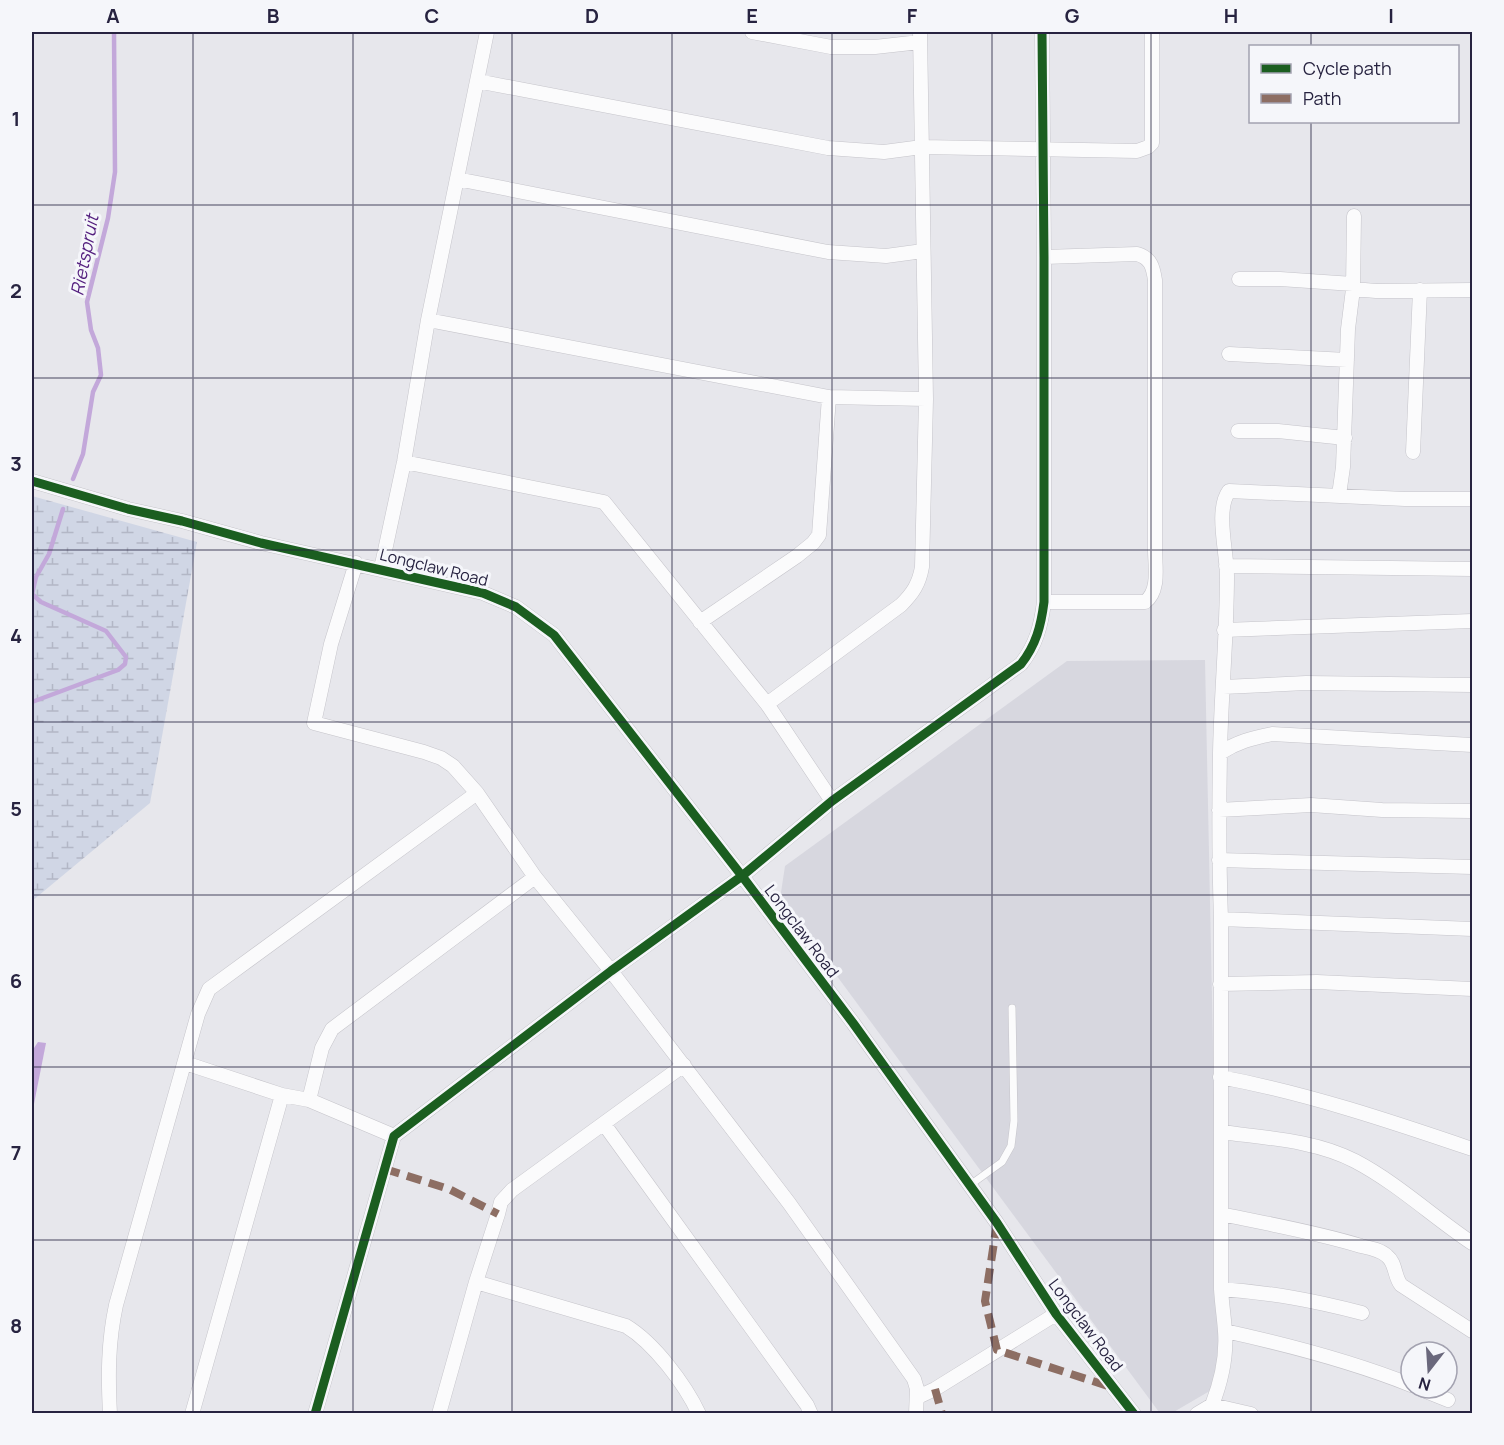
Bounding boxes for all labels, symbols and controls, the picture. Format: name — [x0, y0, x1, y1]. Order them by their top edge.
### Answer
text: A — [106, 2, 120, 29]
text: B — [267, 2, 280, 29]
text: C — [425, 2, 439, 29]
text: D — [585, 2, 599, 29]
text: E — [746, 2, 758, 29]
text: F — [907, 2, 918, 29]
text: G — [1065, 2, 1080, 29]
text: H — [1224, 2, 1238, 29]
text: I — [1388, 2, 1394, 29]
legend — [1249, 45, 1459, 123]
text: Cycle path — [1303, 56, 1392, 80]
text: Path — [1303, 86, 1341, 110]
text: 1 — [12, 105, 20, 132]
water label: Rietspruit — [64, 211, 104, 298]
text: 2 — [10, 277, 22, 304]
text: 3 — [10, 450, 22, 477]
street label: Longclaw Road — [378, 543, 490, 591]
text: 4 — [10, 622, 22, 649]
text: 5 — [10, 795, 22, 822]
street label: Longclaw Road — [760, 880, 844, 982]
text: 6 — [10, 967, 22, 994]
text: 7 — [11, 1139, 21, 1166]
street label: Longclaw Road — [1044, 1274, 1128, 1376]
text: 8 — [10, 1312, 22, 1339]
north arrow — [1399, 1340, 1459, 1400]
text: N — [1416, 1372, 1433, 1397]

